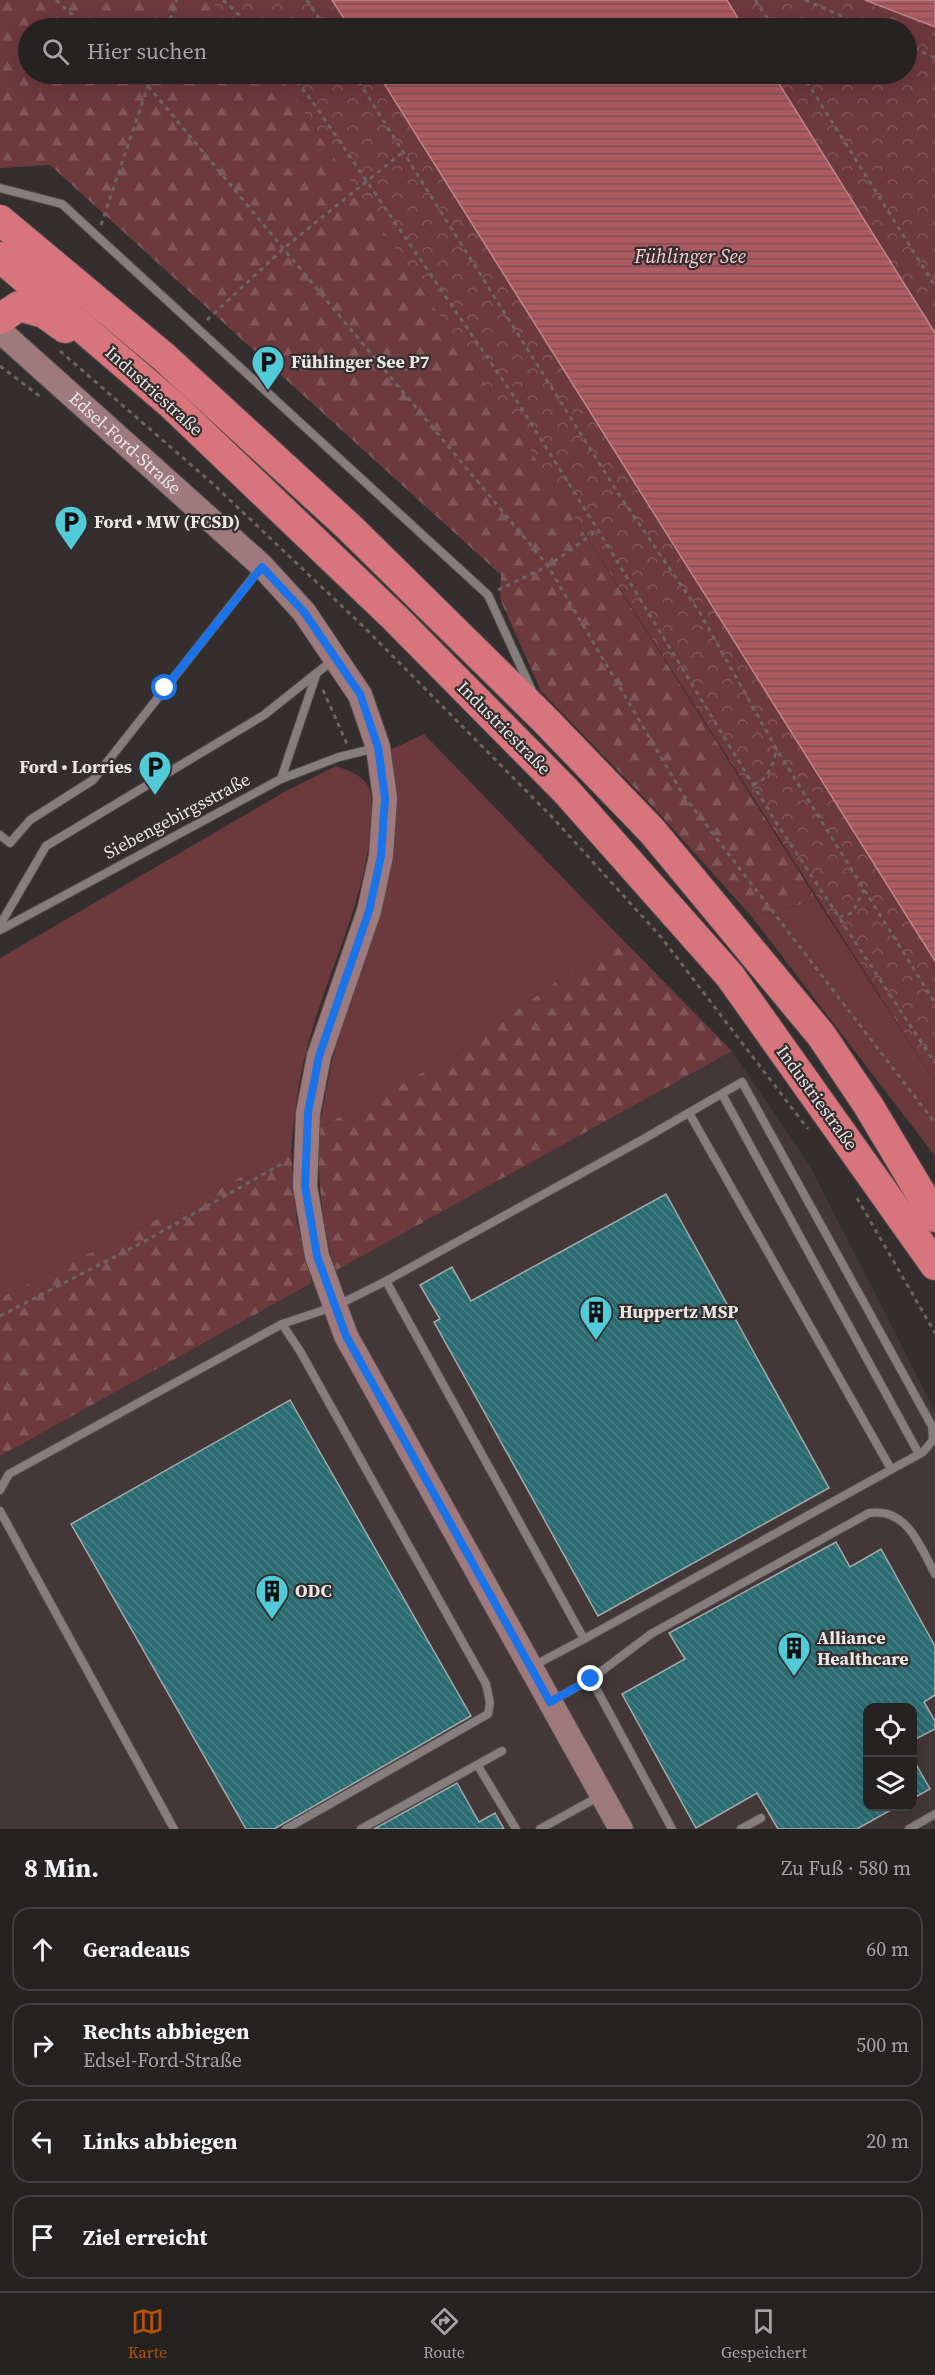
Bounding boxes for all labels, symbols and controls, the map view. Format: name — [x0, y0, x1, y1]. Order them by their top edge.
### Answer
search box — [18, 18, 917, 84]
icon: search — [39, 35, 72, 68]
text: Hier suchen — [87, 36, 207, 66]
water label: Fühlinger See — [633, 242, 746, 270]
street label: Industriestraße — [100, 340, 209, 441]
parking icon: Fühlinger See P7 — [250, 344, 286, 391]
place label: Fühlinger See P7 — [291, 349, 430, 374]
street label: Edsel-Ford-Straße — [64, 386, 187, 500]
parking icon: Ford • MW (FCSD) — [53, 504, 89, 551]
place label: Ford • MW (FCSD) — [94, 509, 240, 534]
route start — [151, 674, 177, 700]
street label: Industriestraße — [452, 675, 557, 780]
parking icon: Ford • Lorries — [137, 749, 173, 796]
place label: Ford • Lorries — [19, 754, 132, 779]
street label: Siebengebirgsstraße — [99, 766, 254, 865]
street label: Industriestraße — [771, 1040, 864, 1155]
building icon: Huppertz MSP — [578, 1294, 614, 1341]
place label: Huppertz MSP — [619, 1299, 738, 1324]
building icon: ODC — [254, 1573, 290, 1620]
place label: ODC — [295, 1578, 332, 1603]
place label: Alliance Healthcare — [817, 1625, 909, 1671]
building icon: Alliance Healthcare — [776, 1630, 812, 1677]
route end — [577, 1665, 603, 1691]
map controls — [863, 1703, 917, 1811]
button: locate — [863, 1703, 917, 1757]
button: layers — [863, 1757, 917, 1811]
text: 8 Min. — [24, 1850, 99, 1886]
text: Zu Fuß · 580 m — [781, 1854, 911, 1882]
icon: ahead — [26, 1933, 59, 1966]
text: Geradeaus — [83, 1934, 190, 1964]
text: 60 m — [866, 1935, 909, 1963]
text: Rechts abbiegen — [83, 2016, 250, 2046]
icon: right — [26, 2029, 59, 2062]
text: 500 m — [856, 2031, 909, 2059]
text: Edsel-Ford-Straße — [83, 2046, 242, 2074]
icon: left — [26, 2125, 59, 2158]
text: Links abbiegen — [83, 2126, 238, 2156]
text: 20 m — [866, 2127, 909, 2155]
icon: arrive — [26, 2221, 59, 2254]
text: Ziel erreicht — [83, 2222, 207, 2252]
tab: Karte — [128, 2305, 167, 2363]
tab: Route — [423, 2305, 465, 2363]
tab: Gespeichert — [721, 2305, 807, 2363]

